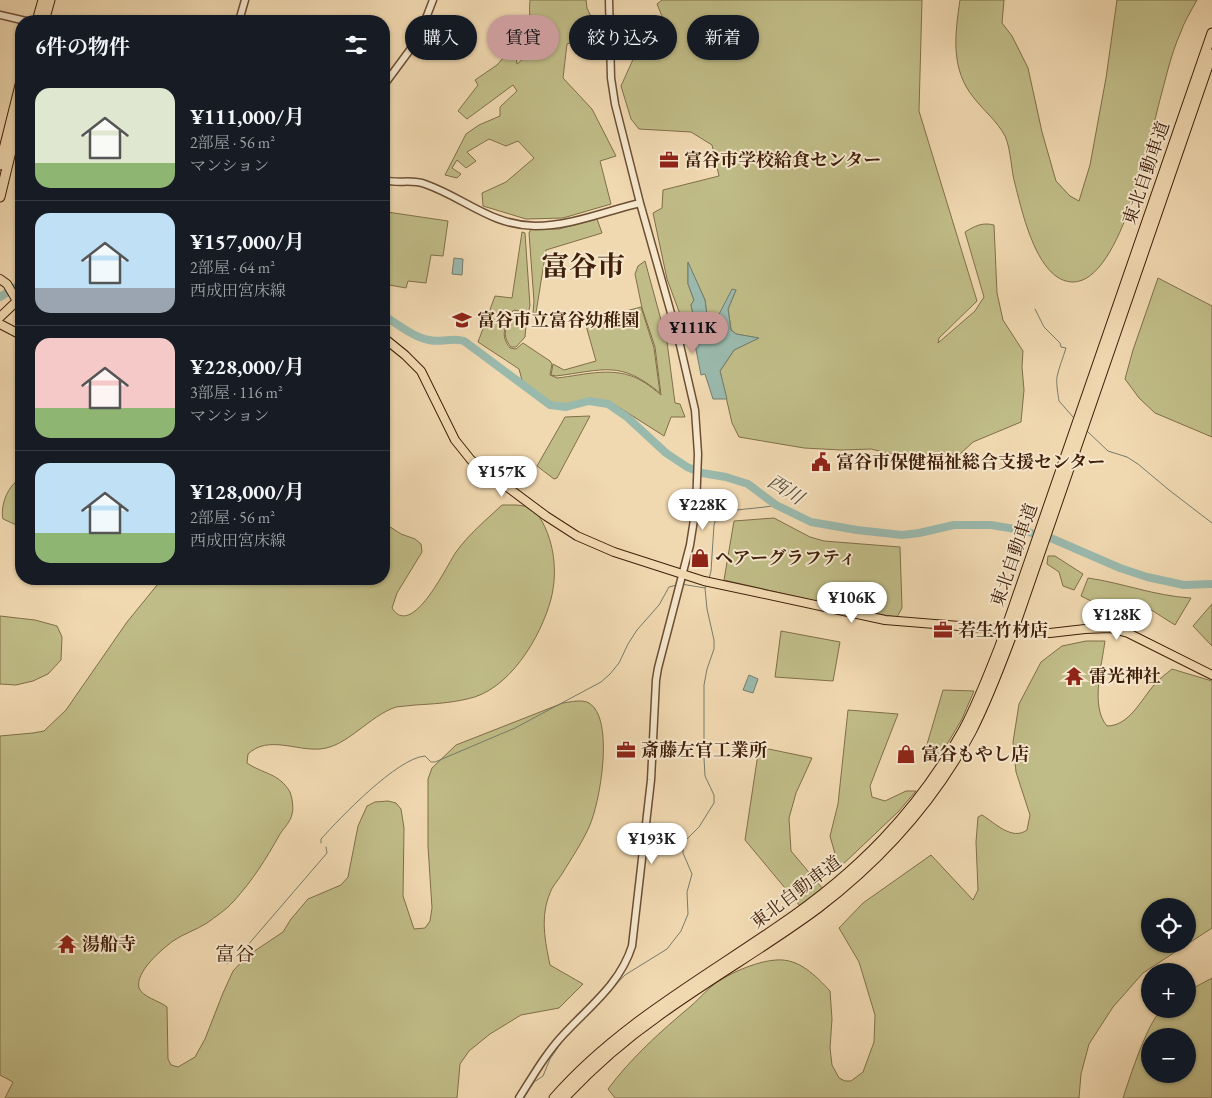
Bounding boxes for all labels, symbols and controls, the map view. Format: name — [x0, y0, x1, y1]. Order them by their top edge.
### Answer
chip: 購入 — [405, 15, 477, 60]
chip: 賃貸 — [487, 15, 559, 60]
chip: 絞り込み — [569, 15, 677, 60]
chip: 新着 — [687, 15, 759, 60]
icon: filters — [342, 31, 370, 59]
text: 6件の物件 — [35, 33, 130, 60]
text: ¥111,000/月 — [190, 103, 305, 130]
icon: home — [75, 108, 135, 168]
street label: 東北自動車道 — [1117, 118, 1174, 228]
text: 2部屋 · 56 m² — [190, 132, 275, 153]
place label: 富谷市学校給食センター — [684, 148, 881, 171]
office icon: 富谷市学校給食センター — [658, 149, 680, 171]
text: マンション — [190, 155, 269, 176]
text: ¥157,000/月 — [190, 228, 305, 255]
icon: home — [75, 233, 135, 293]
district label: 富谷市 — [541, 248, 625, 284]
text: 2部屋 · 64 m² — [190, 257, 275, 278]
text: 西成田宮床線 — [190, 280, 286, 301]
place label: 富谷市立富谷幼稚園 — [477, 308, 639, 331]
school or university icon: 富谷市立富谷幼稚園 — [451, 309, 473, 331]
pin: ¥111K — [658, 312, 728, 354]
text: ¥111K — [669, 317, 717, 338]
text: ¥228,000/月 — [190, 353, 305, 380]
icon: home — [75, 358, 135, 418]
text: 3部屋 · 116 m² — [190, 382, 283, 403]
text: マンション — [190, 405, 269, 426]
place label: 富谷市保健福祉総合支援センター — [836, 450, 1105, 473]
public building icon: 富谷市保健福祉総合支援センター — [810, 451, 832, 473]
pin: ¥157K — [467, 456, 537, 498]
text: ¥157K — [478, 461, 526, 482]
water label: 西川 — [763, 469, 810, 511]
text: ¥128,000/月 — [190, 478, 305, 505]
icon: home — [75, 483, 135, 543]
pin: ¥228K — [668, 488, 738, 531]
text: ¥228K — [679, 494, 727, 515]
street label: 東北自動車道 — [985, 500, 1042, 610]
text: 2部屋 · 56 m² — [190, 507, 275, 528]
text: 西成田宮床線 — [190, 530, 286, 551]
place label: ヘアーグラフティ — [715, 546, 856, 569]
shop icon: ヘアーグラフティ — [689, 547, 711, 569]
pin: ¥106K — [817, 582, 887, 624]
text: ¥106K — [828, 587, 876, 608]
pin: ¥128K — [1082, 598, 1152, 641]
text: ¥128K — [1093, 604, 1141, 625]
place label: 若生竹材店 — [958, 618, 1048, 641]
office icon: 若生竹材店 — [932, 619, 954, 641]
place label: 雷光神社 — [1089, 664, 1161, 687]
temple icon: 雷光神社 — [1063, 665, 1085, 687]
place label: 斎藤左官工業所 — [641, 738, 767, 761]
office icon: 斎藤左官工業所 — [615, 739, 637, 761]
place label: 富谷もやし店 — [921, 742, 1029, 765]
shop icon: 富谷もやし店 — [895, 743, 917, 765]
pin: ¥193K — [617, 822, 687, 865]
text: ¥193K — [628, 828, 676, 849]
street label: 東北自動車道 — [746, 850, 846, 933]
map controls — [1141, 898, 1196, 1083]
button: locate — [1141, 898, 1196, 953]
place label: 湯船寺 — [82, 932, 136, 955]
temple icon: 湯船寺 — [56, 933, 78, 955]
district label: 富谷 — [215, 941, 255, 967]
button: + — [1141, 963, 1196, 1018]
button: − — [1141, 1028, 1196, 1083]

